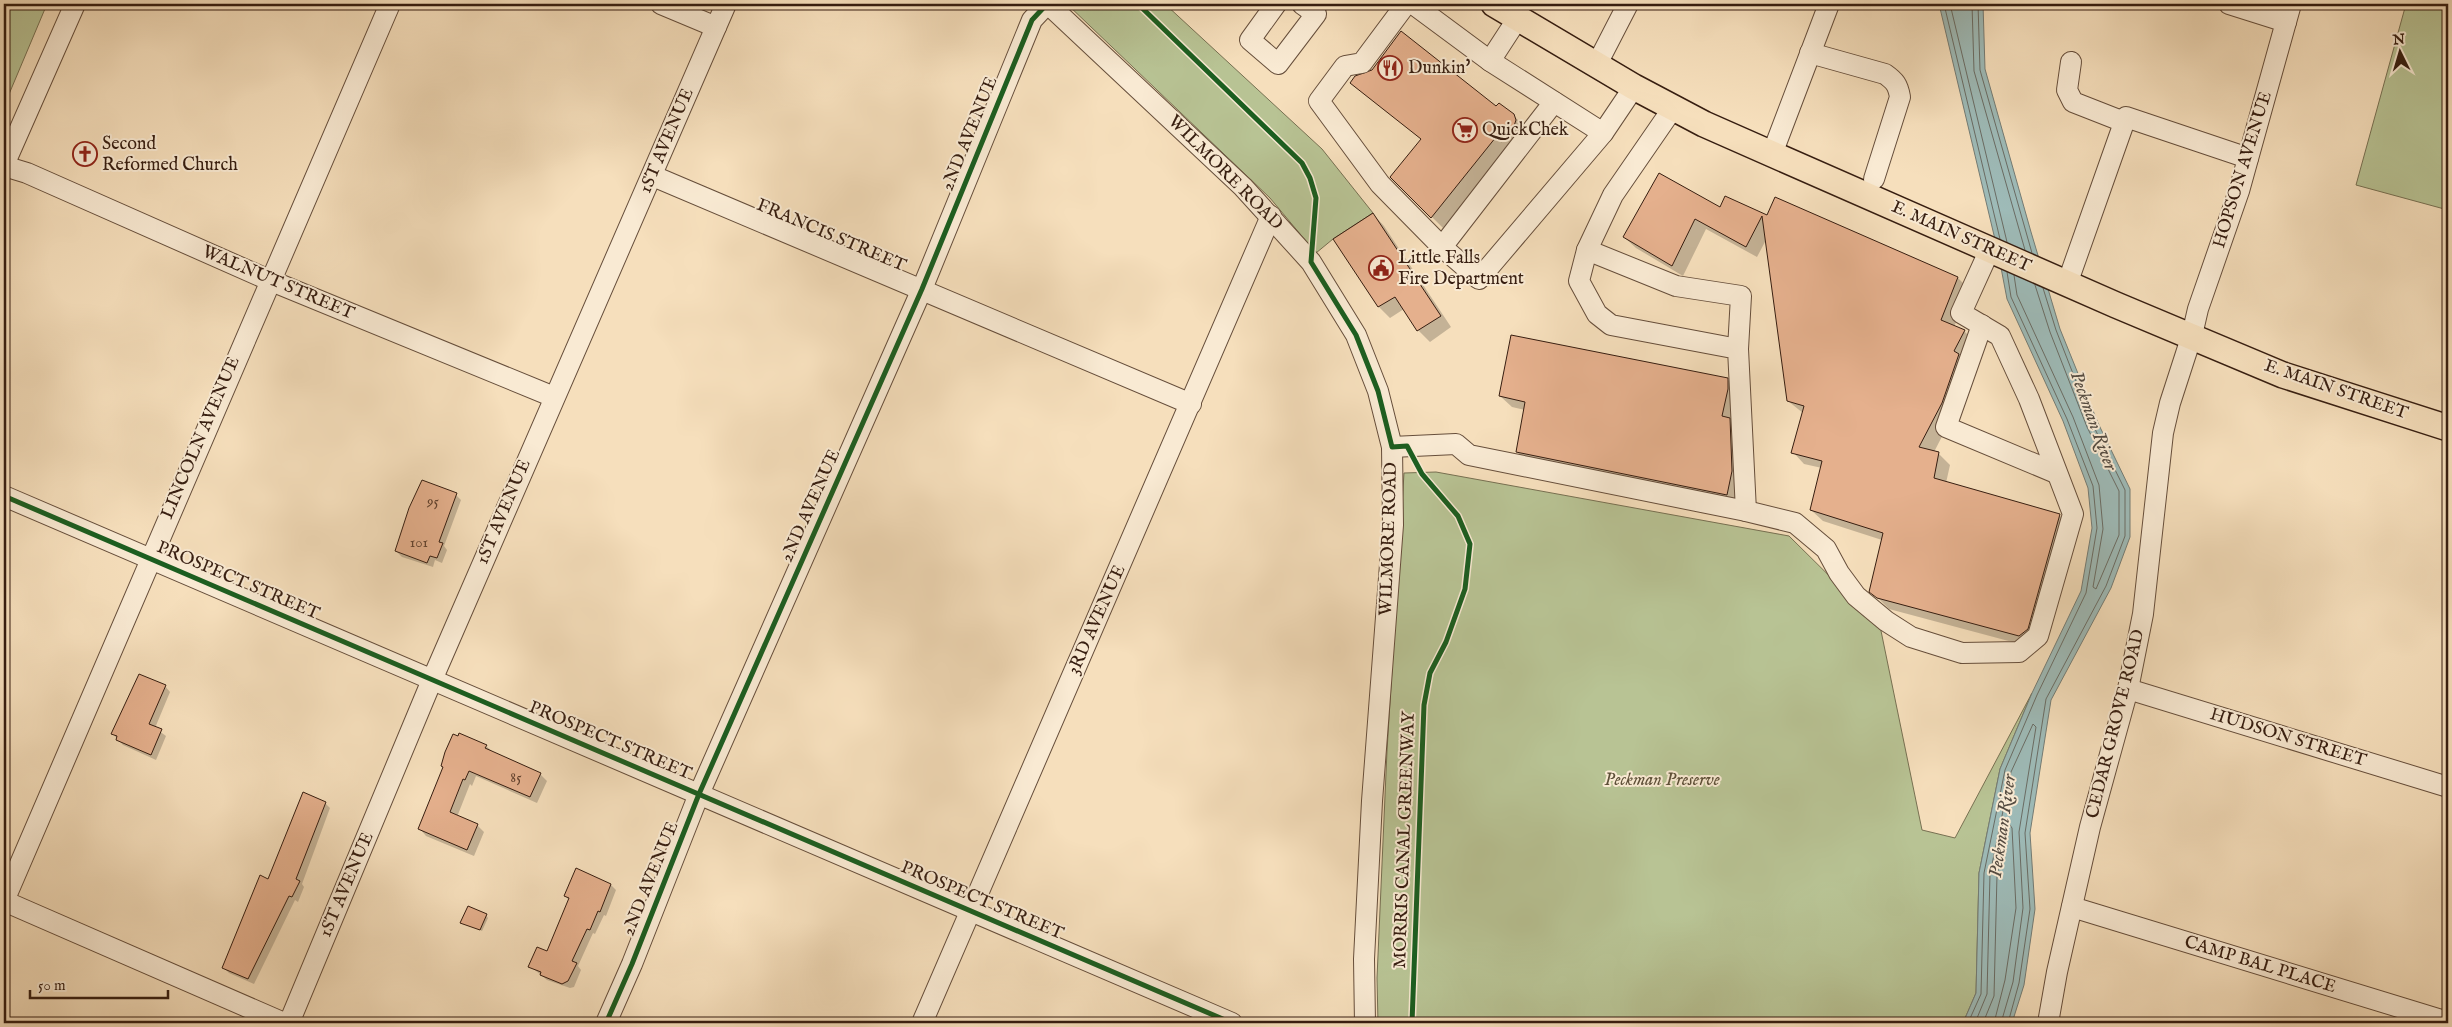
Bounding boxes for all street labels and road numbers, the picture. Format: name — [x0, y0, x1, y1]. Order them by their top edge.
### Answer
street label: 2ND AVENUE — [937, 73, 1003, 195]
street label: 1ST AVENUE — [635, 85, 699, 197]
street label: HOPSON AVENUE — [2208, 89, 2278, 251]
street label: WILMORE ROAD — [1163, 111, 1287, 235]
street label: FRANCIS STREET — [753, 194, 909, 278]
street label: E. MAIN STREET — [1888, 196, 2034, 278]
street label: WALNUT STREET — [198, 241, 358, 325]
street label: LINCOLN AVENUE — [156, 353, 246, 523]
street label: E. MAIN STREET — [2261, 355, 2411, 425]
street label: 2ND AVENUE — [776, 446, 846, 566]
street label: 1ST AVENUE — [472, 456, 536, 568]
street label: WILMORE ROAD — [1375, 462, 1403, 616]
street label: PROSPECT STREET — [153, 536, 323, 626]
street label: 3RD AVENUE — [1063, 562, 1131, 678]
street label: CEDAR GROVE ROAD — [2081, 627, 2151, 821]
street label: PROSPECT STREET — [525, 696, 695, 786]
street label: HUDSON STREET — [2207, 703, 2369, 773]
street label: MORRIS CANAL GREENWAY — [1389, 710, 1421, 969]
street label: 2ND AVENUE — [618, 818, 684, 940]
street label: 1ST AVENUE — [315, 829, 379, 941]
street label: PROSPECT STREET — [897, 856, 1067, 946]
street label: CAMP BAL PLACE — [2181, 931, 2339, 999]

